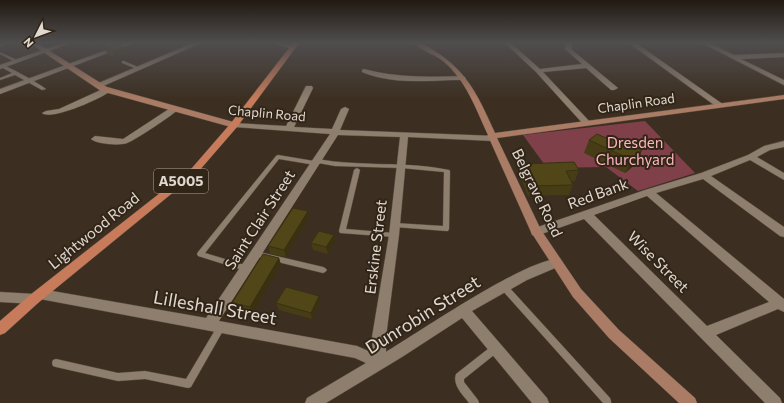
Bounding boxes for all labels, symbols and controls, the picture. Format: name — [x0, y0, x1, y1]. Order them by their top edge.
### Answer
north arrow — [16, 16, 56, 56]
text: N — [21, 36, 36, 50]
street label: Chaplin Road — [596, 90, 676, 116]
street label: Chaplin Road — [228, 102, 306, 124]
park label: Dresden Churchyard — [596, 133, 674, 168]
street label: Belgrave Road — [509, 145, 567, 240]
street label: Saint Clair Street — [220, 166, 298, 273]
road number: A5005 — [154, 169, 208, 193]
street label: Red Bank — [565, 174, 630, 212]
street label: Lightwood Road — [44, 188, 142, 272]
street label: Erskine Street — [360, 199, 390, 295]
street label: Wise Street — [624, 227, 693, 296]
street label: Dunrobin Street — [361, 270, 484, 358]
street label: Lilleshall Street — [152, 285, 279, 329]

